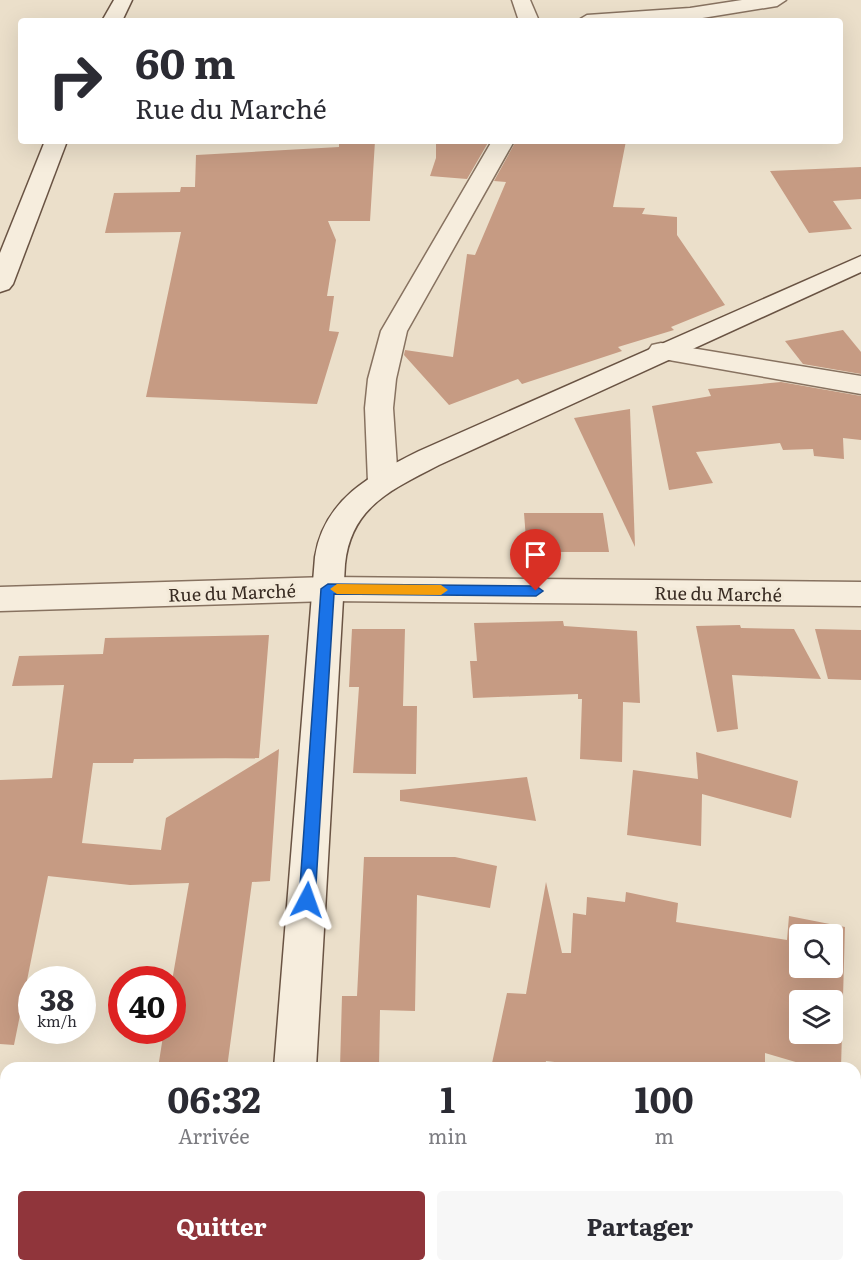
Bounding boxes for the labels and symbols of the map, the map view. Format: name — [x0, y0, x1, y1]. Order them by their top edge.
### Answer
pin — [510, 529, 561, 591]
street label: Rue du Marché — [168, 576, 296, 608]
street label: Rue du Marché — [654, 578, 782, 608]
position arrow — [275, 868, 339, 932]
speed limit sign: 40 — [108, 966, 186, 1044]

